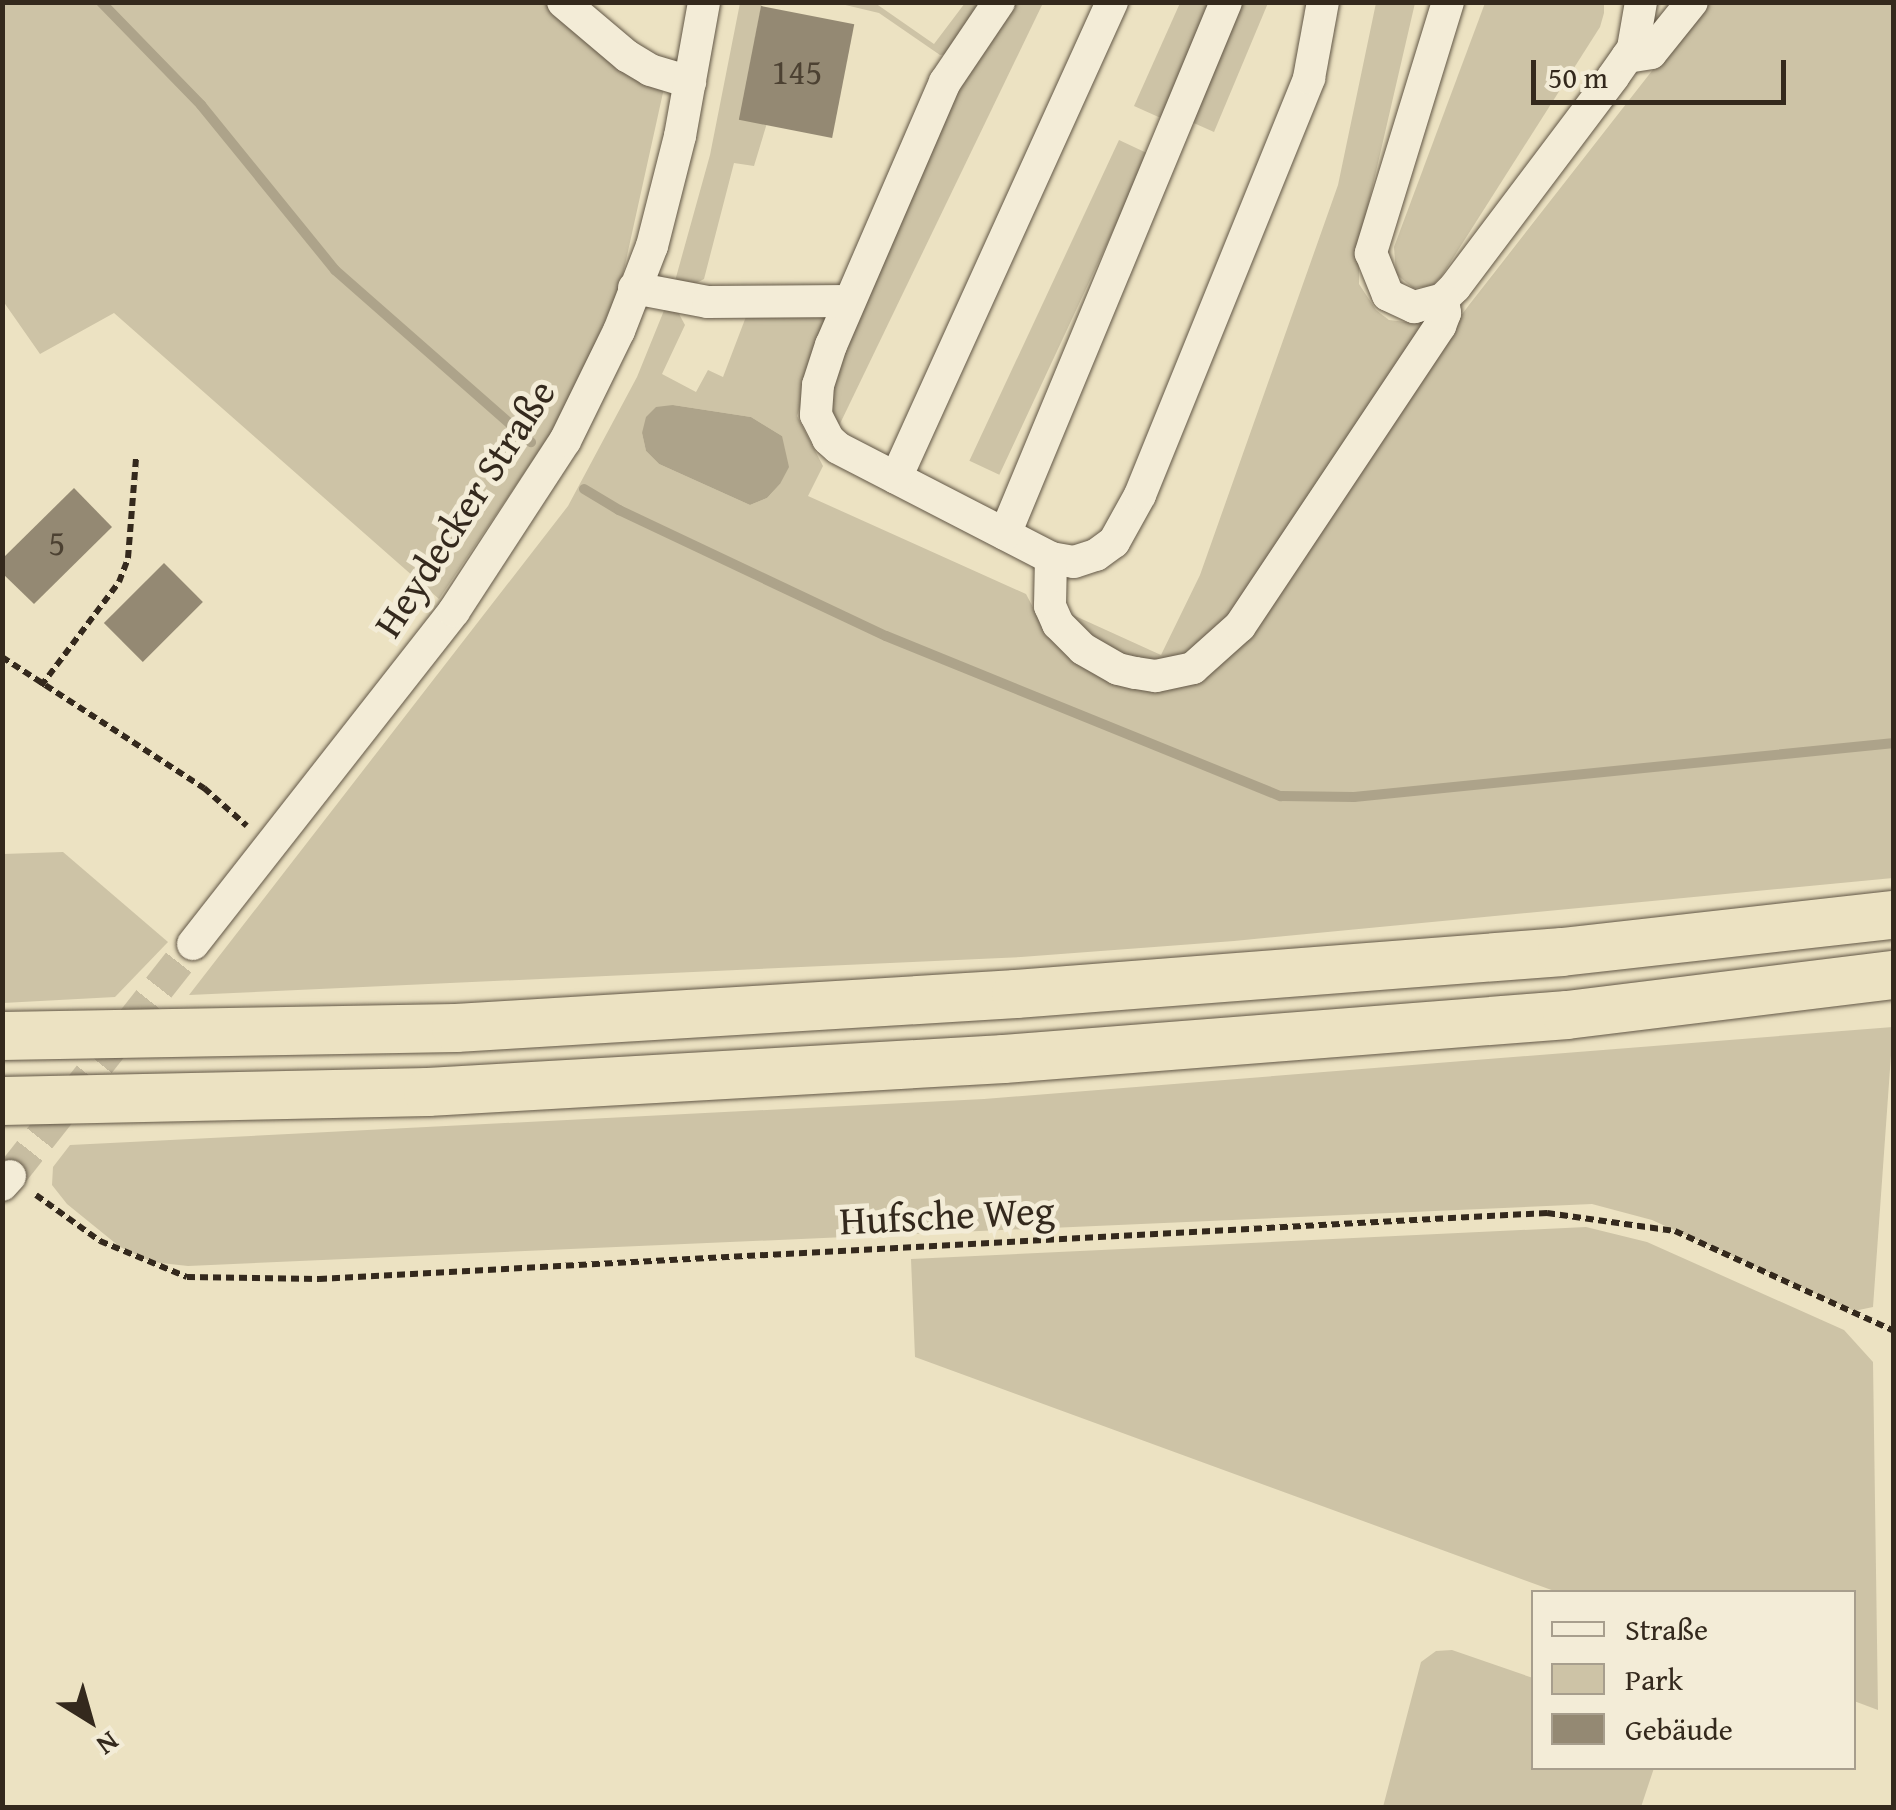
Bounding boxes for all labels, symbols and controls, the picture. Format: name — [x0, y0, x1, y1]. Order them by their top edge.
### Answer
scale bar — [1536, 40, 1791, 102]
house number: 145 — [772, 51, 822, 93]
text: 50 m — [1548, 55, 1608, 99]
street label: Heydecker Straße — [363, 370, 565, 646]
house number: 5 — [49, 522, 65, 564]
street label: Hufsche Weg — [838, 1185, 1056, 1245]
legend — [1531, 1590, 1856, 1770]
text: Straße — [1625, 1607, 1708, 1651]
text: Park — [1625, 1657, 1683, 1701]
north arrow — [40, 1670, 140, 1770]
text: Gebäude — [1625, 1707, 1733, 1751]
text: N — [89, 1722, 128, 1766]

